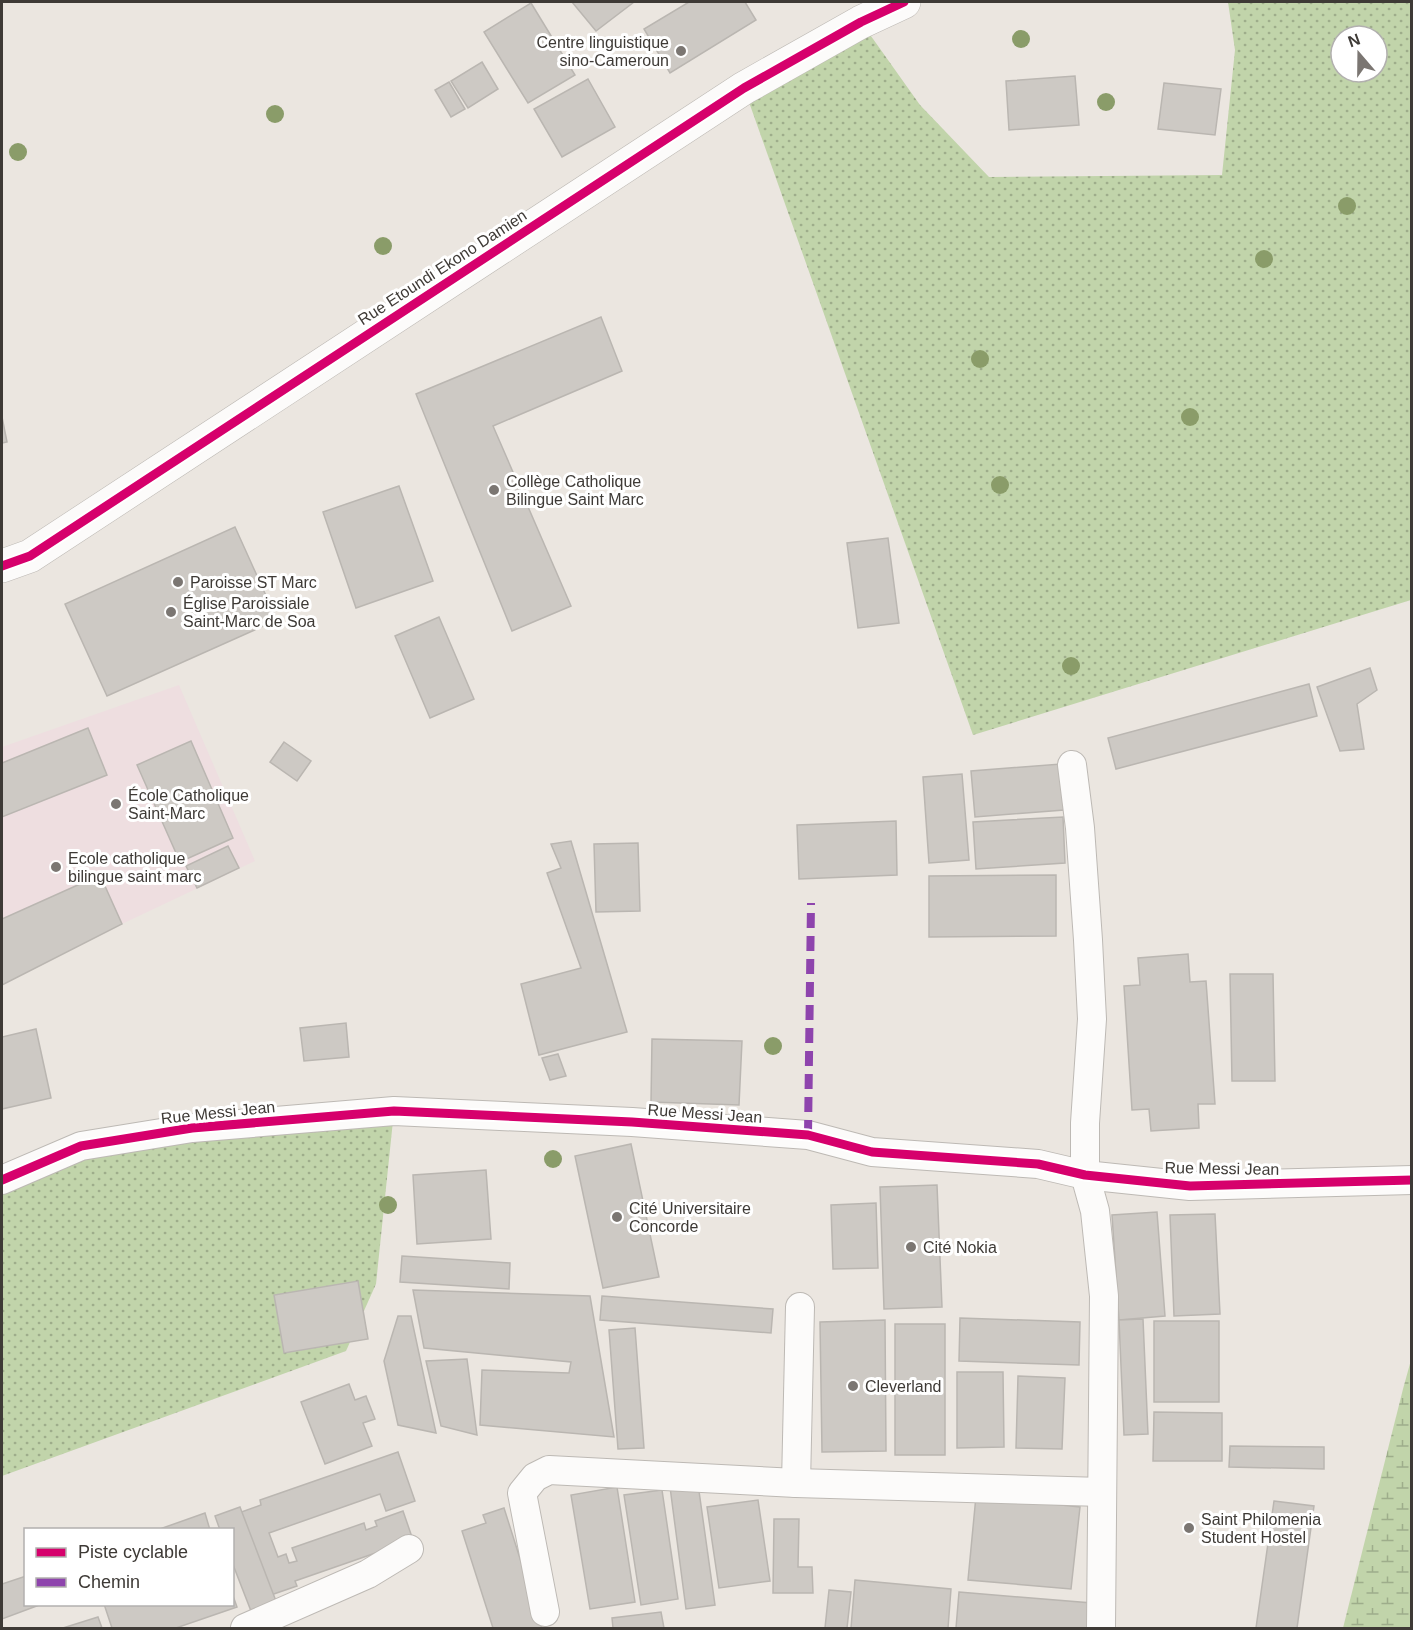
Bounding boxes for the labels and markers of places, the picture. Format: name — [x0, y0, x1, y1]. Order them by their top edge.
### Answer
place label: Centre linguistique sino-Cameroun — [536, 34, 669, 69]
marker: Centre linguistique sino-Cameroun — [674, 44, 688, 58]
place label: Collège Catholique Bilingue Saint Marc — [506, 473, 644, 508]
marker: Collège Catholique Bilingue Saint Marc — [487, 483, 501, 497]
place label: Paroisse ST Marc — [190, 574, 317, 591]
marker: Paroisse ST Marc — [171, 575, 185, 589]
place label: Église Paroissiale Saint-Marc de Soa — [183, 594, 316, 630]
marker: Église Paroissiale Saint-Marc de Soa — [164, 605, 178, 619]
place label: École Catholique Saint-Marc — [128, 786, 249, 822]
marker: École Catholique Saint-Marc — [109, 797, 123, 811]
place label: Ecole catholique bilingue saint marc — [68, 850, 201, 885]
marker: Ecole catholique bilingue saint marc — [49, 860, 63, 874]
place label: Cité Universitaire Concorde — [629, 1200, 751, 1235]
marker: Cité Universitaire Concorde — [610, 1210, 624, 1224]
place label: Cité Nokia — [923, 1239, 997, 1256]
marker: Cité Nokia — [904, 1240, 918, 1254]
place label: Cleverland — [865, 1378, 941, 1395]
marker: Cleverland — [846, 1379, 860, 1393]
place label: Saint Philomenia Student Hostel — [1201, 1511, 1321, 1546]
marker: Saint Philomenia Student Hostel — [1182, 1521, 1196, 1535]

